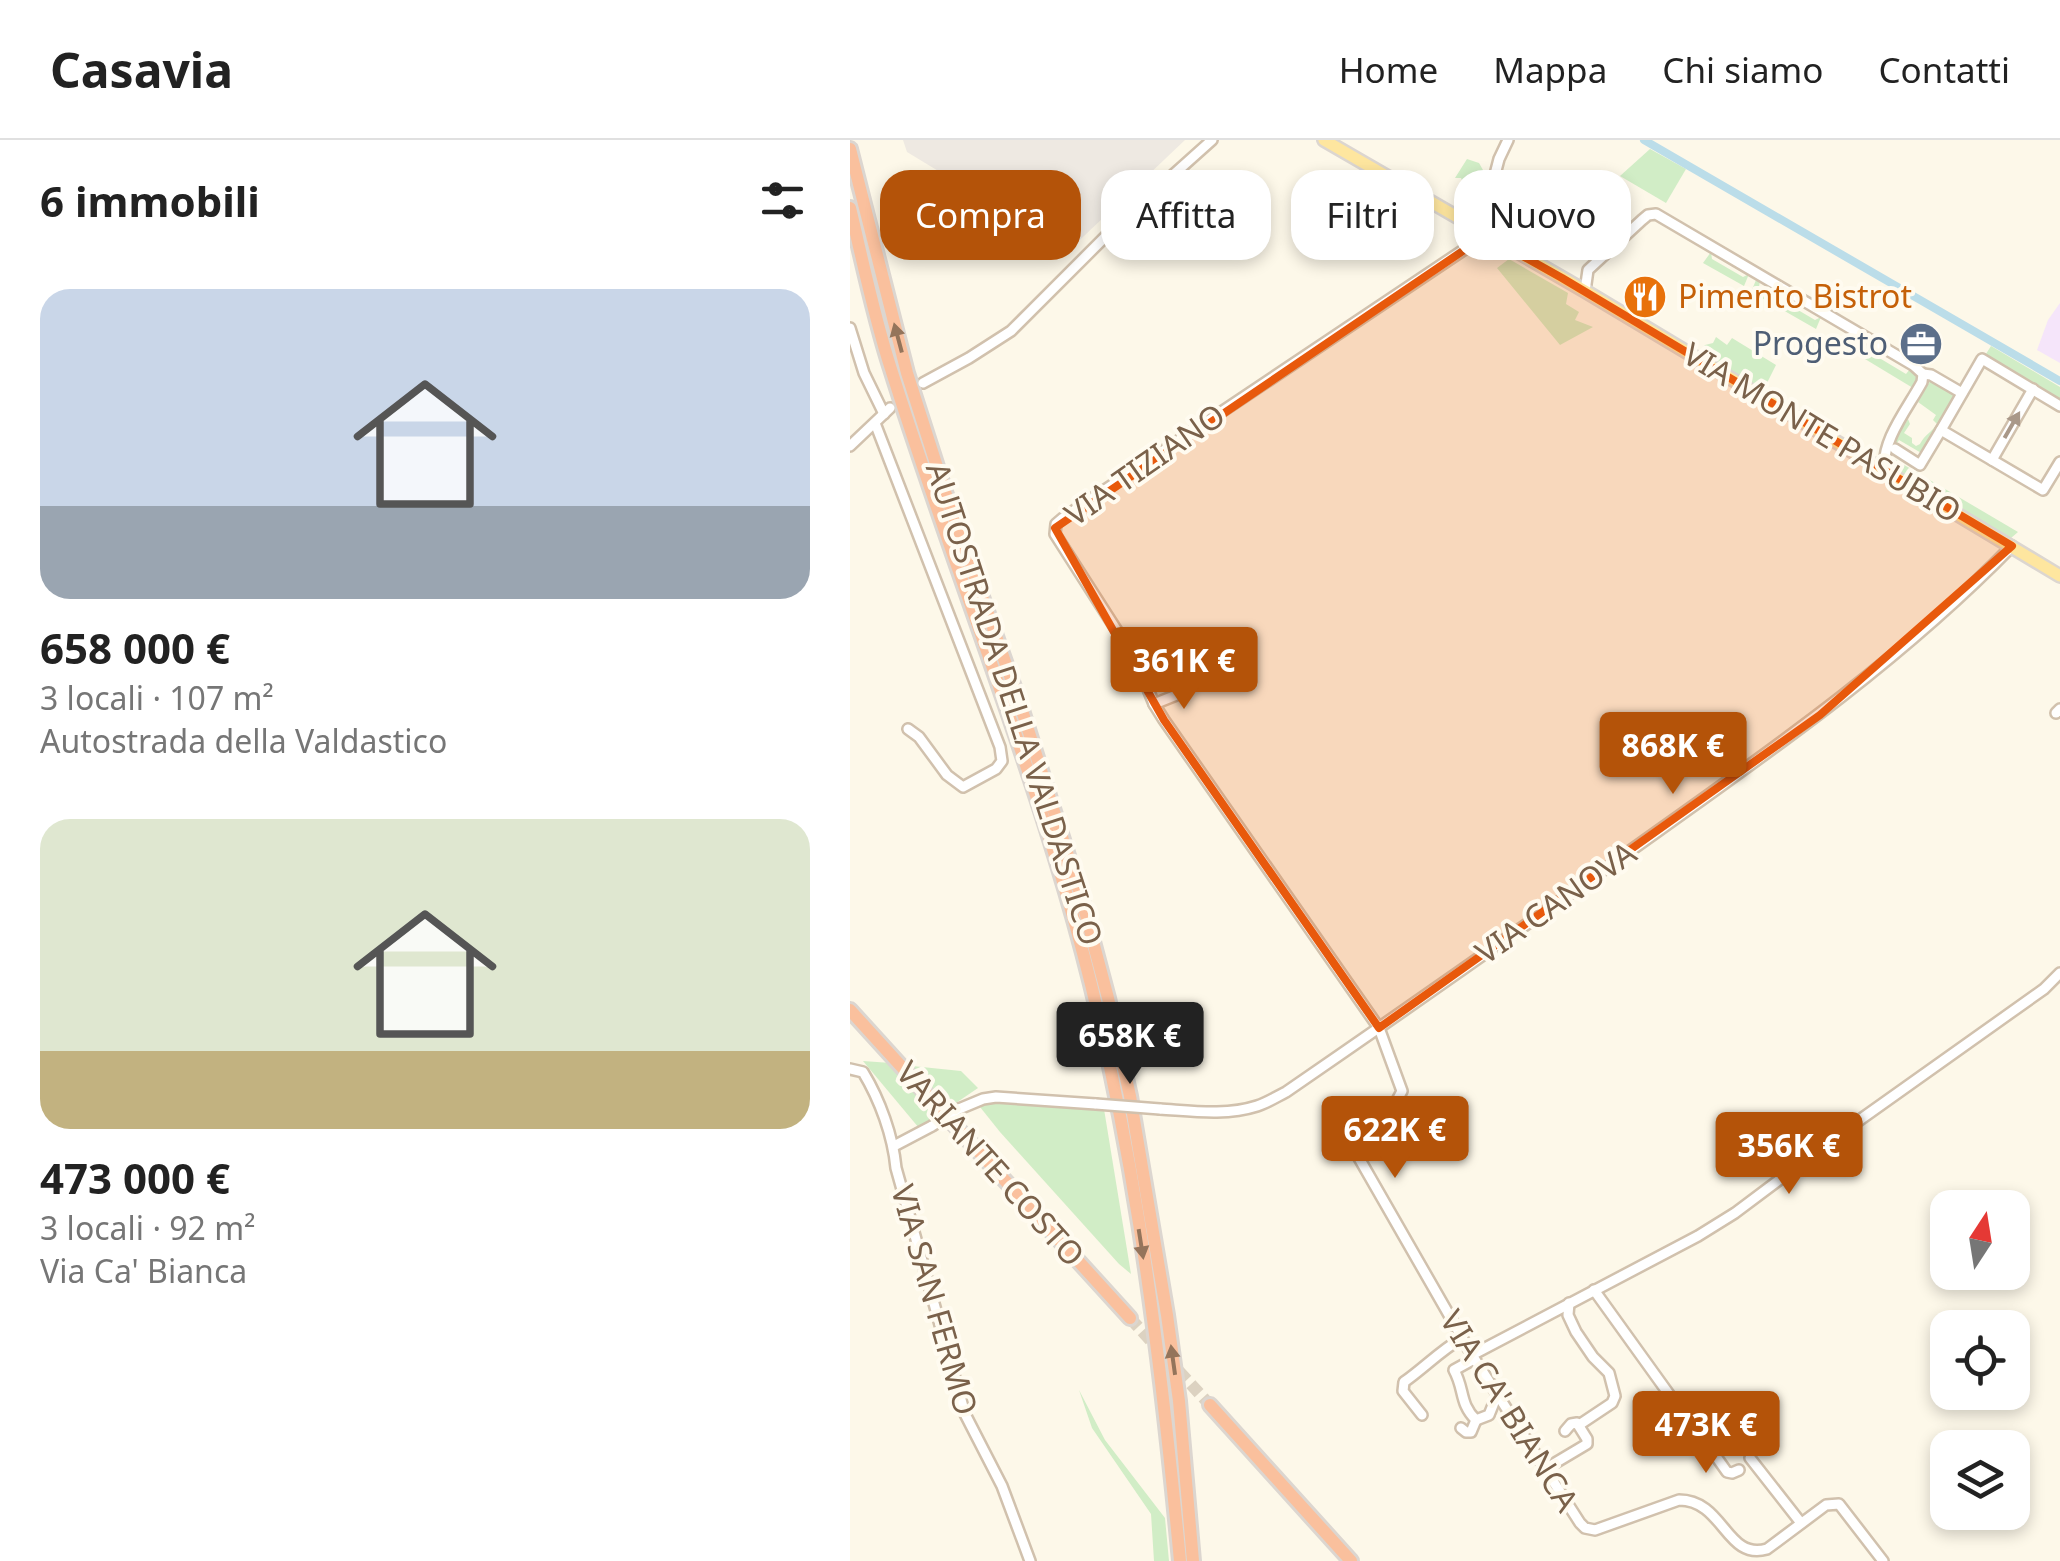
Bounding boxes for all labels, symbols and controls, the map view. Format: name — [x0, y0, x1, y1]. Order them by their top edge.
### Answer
text: Casavia — [50, 37, 233, 102]
text: Home — [1339, 46, 1438, 93]
text: Mappa — [1493, 46, 1607, 93]
text: Chi siamo — [1662, 46, 1824, 93]
text: Contatti — [1879, 46, 2010, 93]
chip: Compra — [880, 170, 1081, 260]
chip: Affitta — [1101, 170, 1271, 260]
chip: Filtri — [1291, 170, 1434, 260]
chip: Nuovo — [1454, 170, 1631, 260]
text: 6 immobili — [40, 172, 260, 229]
icon: filters — [755, 173, 810, 228]
restaurant icon: Pimento Bistrot — [1622, 274, 1668, 320]
place label: Pimento Bistrot — [1678, 274, 1912, 317]
place label: Progesto — [1753, 321, 1888, 364]
office icon: Progesto — [1898, 321, 1944, 367]
one-way arrow — [889, 322, 905, 353]
street label: VIA MONTE PASUBIO — [1676, 332, 1970, 532]
icon: home — [335, 354, 515, 534]
street label: VIA TIZIANO — [1055, 393, 1233, 535]
one-way arrow — [2004, 410, 2021, 439]
street label: AUTOSTRADA DELLA VALDASTICO — [917, 456, 1114, 951]
text: 658 000 € — [40, 619, 230, 676]
pin: 361K € — [1103, 627, 1265, 712]
text: 361K € — [1133, 638, 1235, 681]
text: 3 locali · 107 m² — [40, 676, 274, 719]
pin: 868K € — [1592, 712, 1754, 797]
text: Autostrada della Valdastico — [40, 719, 447, 762]
text: 868K € — [1622, 723, 1724, 766]
street label: VIA CANOVA — [1466, 830, 1644, 973]
icon: home — [335, 884, 515, 1064]
pin: 658K € — [1049, 1002, 1211, 1087]
text: 658K € — [1079, 1013, 1181, 1056]
street label: VARIANTE COSTO — [887, 1051, 1095, 1275]
pin: 622K € — [1314, 1096, 1476, 1181]
text: 622K € — [1344, 1107, 1446, 1150]
pin: 356K € — [1708, 1112, 1870, 1197]
text: 356K € — [1738, 1123, 1840, 1166]
text: 473 000 € — [40, 1149, 230, 1206]
street label: VIA SAN FERMO — [882, 1179, 989, 1420]
north arrow — [1930, 1190, 2030, 1290]
map controls — [1930, 1190, 2030, 1530]
text: 3 locali · 92 m² — [40, 1206, 255, 1249]
one-way arrow — [1134, 1229, 1149, 1260]
text: Via Ca' Bianca — [40, 1249, 247, 1292]
street label: VIA CA' BIANCA — [1431, 1301, 1590, 1520]
button: locate — [1930, 1310, 2030, 1410]
one-way arrow — [1165, 1343, 1181, 1375]
pin: 473K € — [1625, 1391, 1787, 1476]
text: 473K € — [1655, 1402, 1757, 1445]
button: layers — [1930, 1430, 2030, 1530]

